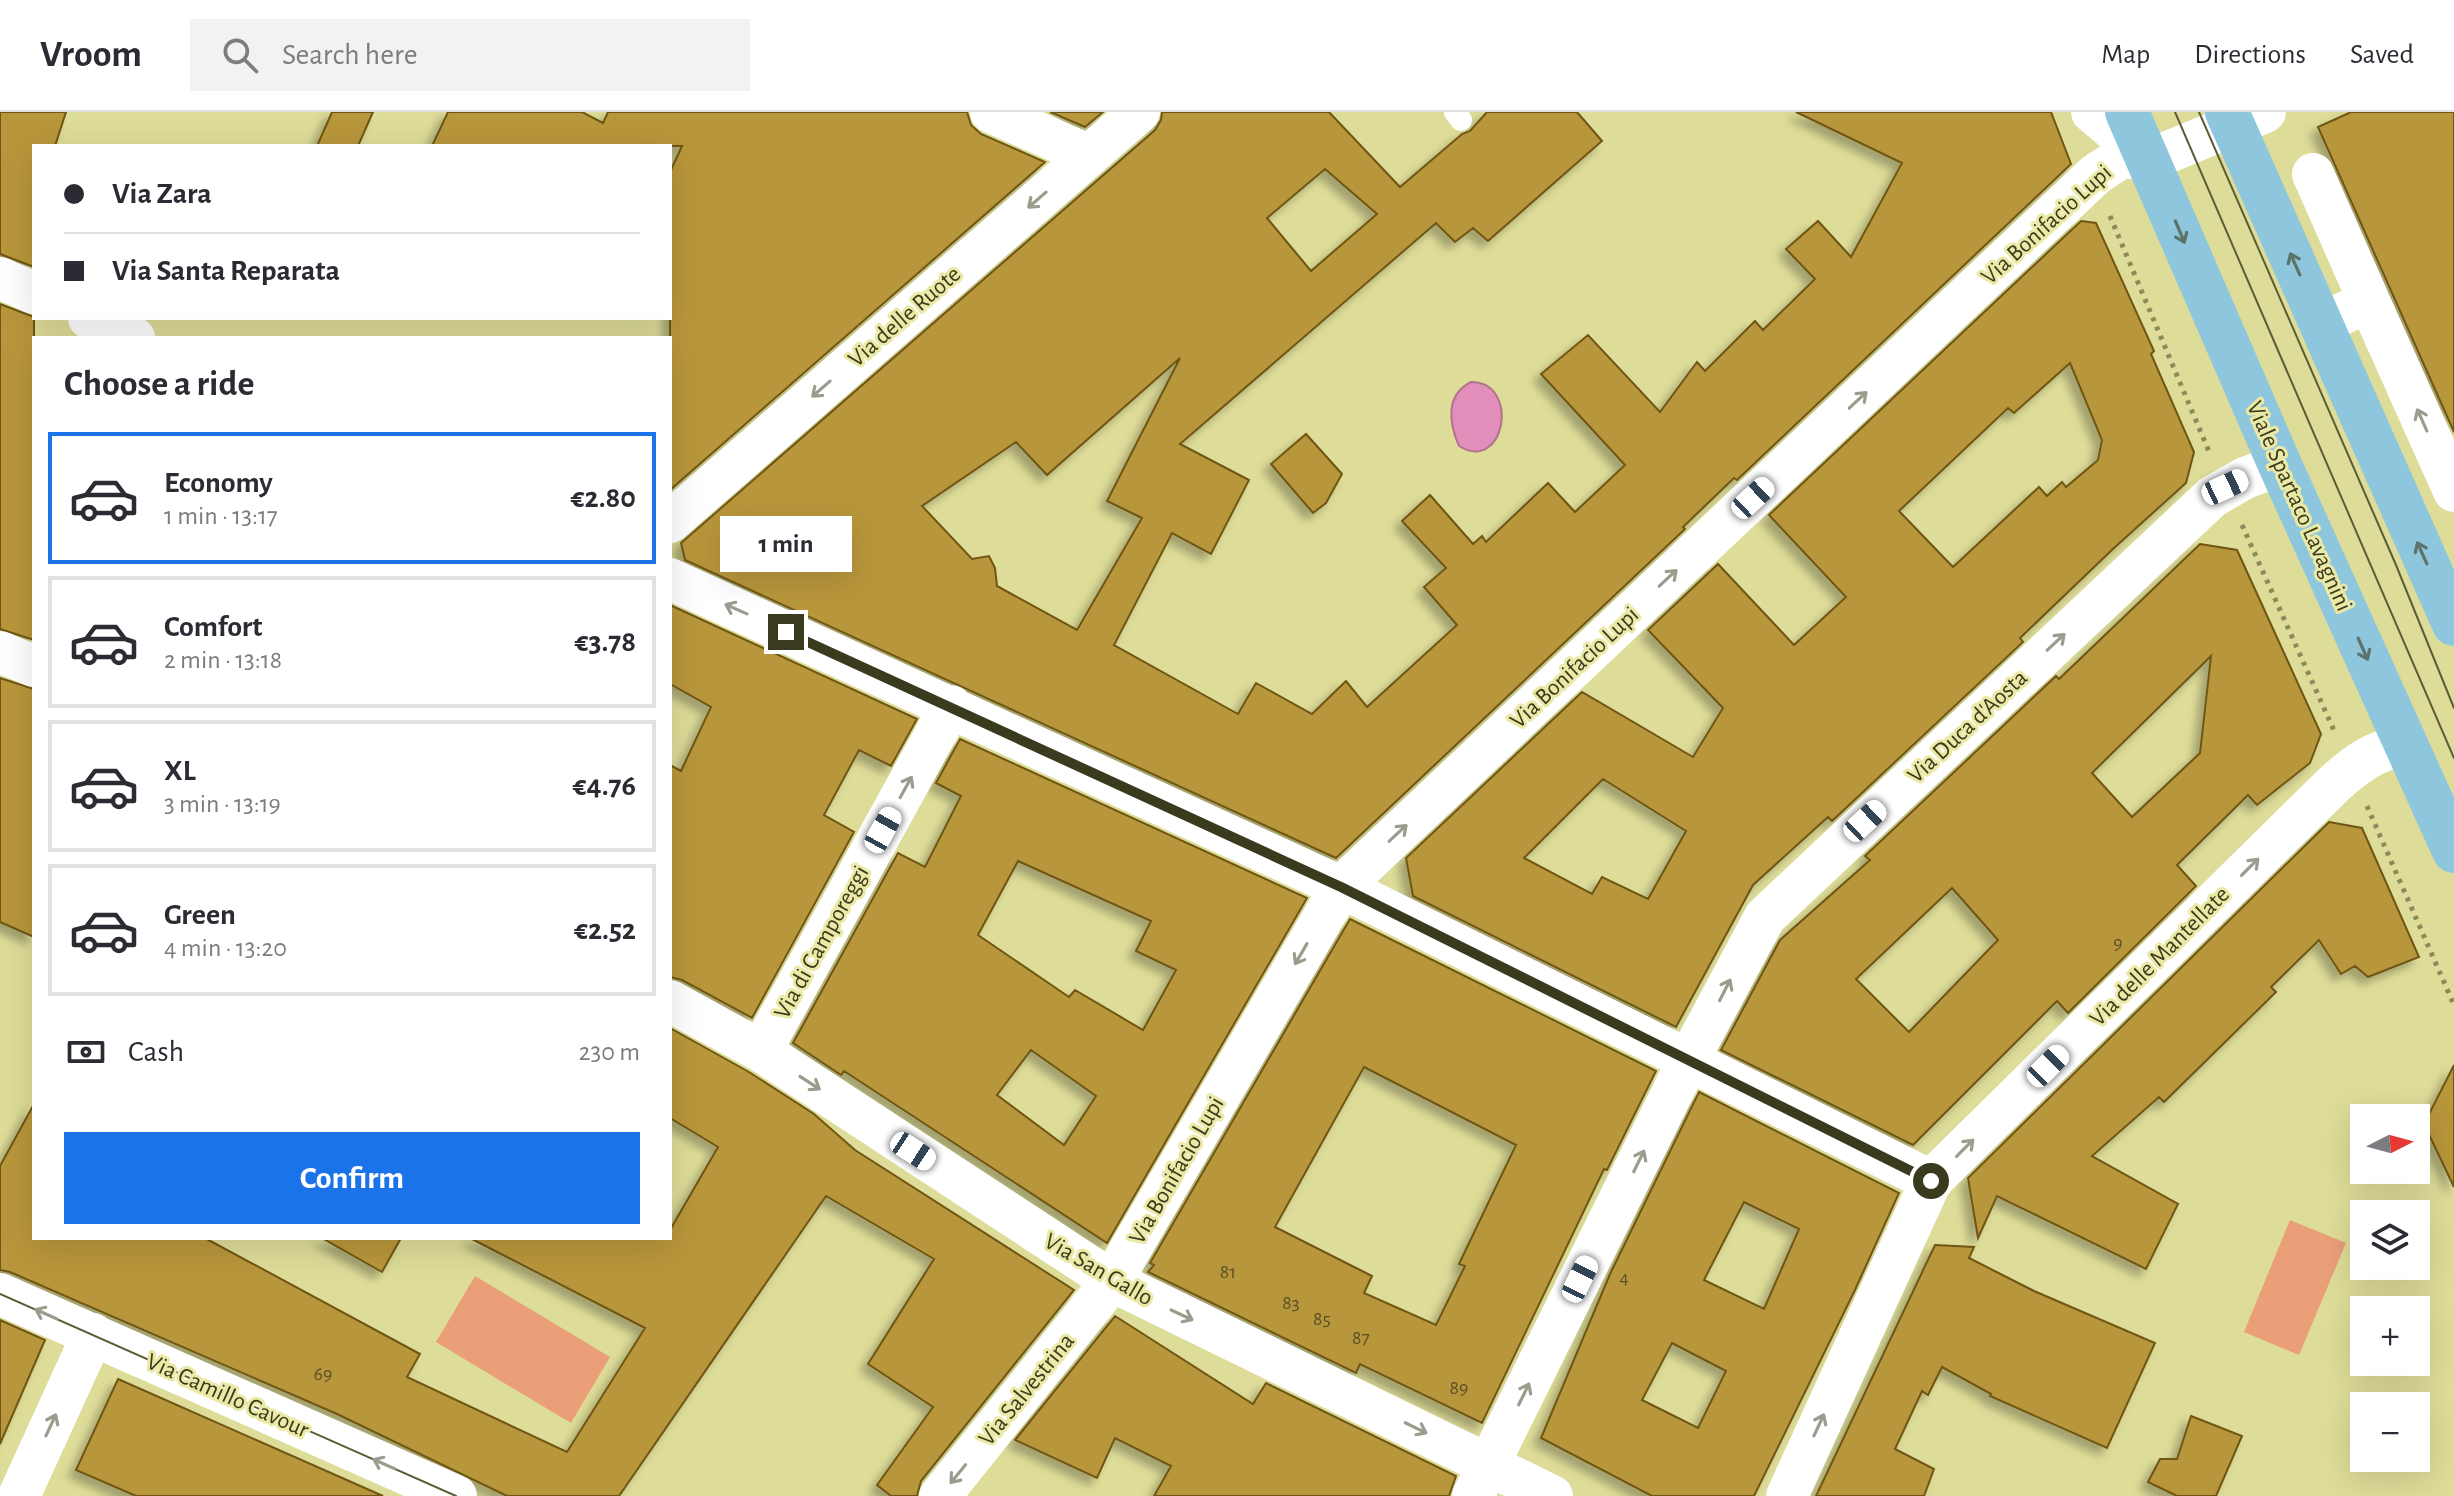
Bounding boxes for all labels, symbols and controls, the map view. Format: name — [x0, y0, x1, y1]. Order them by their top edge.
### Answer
search box — [190, 19, 750, 91]
icon: search — [218, 33, 262, 77]
text: Vroom — [40, 36, 142, 74]
text: Search here — [282, 40, 418, 70]
text: Map — [2101, 41, 2150, 69]
text: Directions — [2194, 41, 2306, 69]
text: Saved — [2350, 41, 2414, 69]
street label: Via Bonifacio Lupi — [1977, 160, 2116, 289]
text: Via Zara — [112, 179, 212, 209]
one-way arrow — [1028, 190, 1048, 208]
one-way arrow — [2174, 219, 2189, 243]
one-way arrow — [2286, 252, 2301, 276]
text: Via Santa Reparata — [112, 256, 340, 286]
street label: Via delle Ruote — [844, 262, 965, 372]
text: Choose a ride — [64, 366, 254, 402]
one-way arrow — [811, 380, 831, 398]
one-way arrow — [1847, 391, 1867, 409]
street label: Viale Spartaco Lavagnini — [2242, 398, 2356, 615]
one-way arrow — [2414, 408, 2429, 432]
icon: car — [68, 462, 140, 534]
car — [2198, 466, 2252, 508]
text: Economy — [164, 468, 273, 498]
car — [1727, 473, 1779, 523]
text: €2.80 — [571, 483, 636, 513]
text: 1 min · 13:17 — [164, 503, 278, 529]
callout: 1 min — [720, 516, 852, 572]
text: 1 min — [759, 531, 813, 557]
one-way arrow — [2414, 541, 2429, 565]
one-way arrow — [1658, 569, 1678, 588]
one-way arrow — [724, 601, 748, 616]
street label: Via Bonifacio Lupi — [1506, 602, 1644, 733]
icon: car — [68, 606, 140, 678]
text: Comfort — [164, 612, 263, 642]
route end — [768, 614, 804, 650]
text: €3.78 — [574, 627, 636, 657]
one-way arrow — [2046, 633, 2066, 652]
one-way arrow — [2357, 636, 2372, 661]
text: 2 min · 13:18 — [164, 647, 282, 673]
street label: Via Duca d'Aosta — [1903, 665, 2032, 788]
icon: car — [68, 750, 140, 822]
text: XL — [164, 756, 196, 786]
text: €4.76 — [573, 771, 636, 801]
one-way arrow — [899, 775, 915, 799]
text: 3 min · 13:19 — [164, 791, 281, 817]
car — [1839, 796, 1891, 846]
car — [861, 803, 905, 857]
one-way arrow — [1388, 824, 1408, 843]
one-way arrow — [2240, 858, 2259, 877]
street label: Via di Camporeggi — [770, 862, 874, 1023]
street label: Via delle Mantellate — [2085, 882, 2234, 1031]
icon: car — [68, 894, 140, 966]
text: Green — [164, 900, 236, 930]
text: €2.52 — [574, 915, 636, 945]
house number: 9 — [2113, 933, 2123, 953]
text: 4 min · 13:20 — [164, 935, 287, 961]
one-way arrow — [1293, 942, 1309, 965]
one-way arrow — [1717, 979, 1733, 1003]
icon: cash — [64, 1030, 108, 1074]
text: Cash — [128, 1037, 184, 1067]
text: 230 m — [579, 1039, 640, 1065]
car — [2023, 1041, 2073, 1091]
one-way arrow — [798, 1075, 820, 1092]
street label: Via Bonifacio Lupi — [1125, 1093, 1229, 1248]
north arrow — [2350, 1104, 2430, 1184]
map controls — [2350, 1104, 2430, 1472]
car — [886, 1128, 940, 1174]
button: Confirm — [64, 1132, 640, 1224]
one-way arrow — [1955, 1139, 1974, 1158]
one-way arrow — [1632, 1149, 1647, 1173]
route start — [1913, 1163, 1949, 1199]
button: layers — [2350, 1200, 2430, 1280]
street label: Via San Gallo — [1040, 1229, 1157, 1311]
car — [1559, 1252, 1601, 1306]
house number: 81 — [1220, 1262, 1236, 1282]
house number: 4 — [1619, 1268, 1629, 1288]
house number: 83 — [1282, 1293, 1300, 1313]
button: + — [2350, 1296, 2430, 1376]
one-way arrow — [34, 1306, 59, 1321]
one-way arrow — [1170, 1308, 1194, 1323]
house number: 85 — [1313, 1309, 1331, 1329]
house number: 87 — [1352, 1328, 1370, 1348]
street label: Via Salvestrina — [974, 1329, 1079, 1450]
street label: Via Camillo Cavour — [143, 1349, 313, 1443]
house number: 69 — [314, 1364, 332, 1384]
house number: 89 — [1450, 1378, 1468, 1398]
one-way arrow — [1516, 1382, 1532, 1406]
button: − — [2350, 1392, 2430, 1472]
one-way arrow — [45, 1413, 60, 1438]
one-way arrow — [1813, 1413, 1828, 1438]
one-way arrow — [1404, 1421, 1428, 1436]
one-way arrow — [373, 1456, 397, 1471]
one-way arrow — [950, 1463, 967, 1484]

